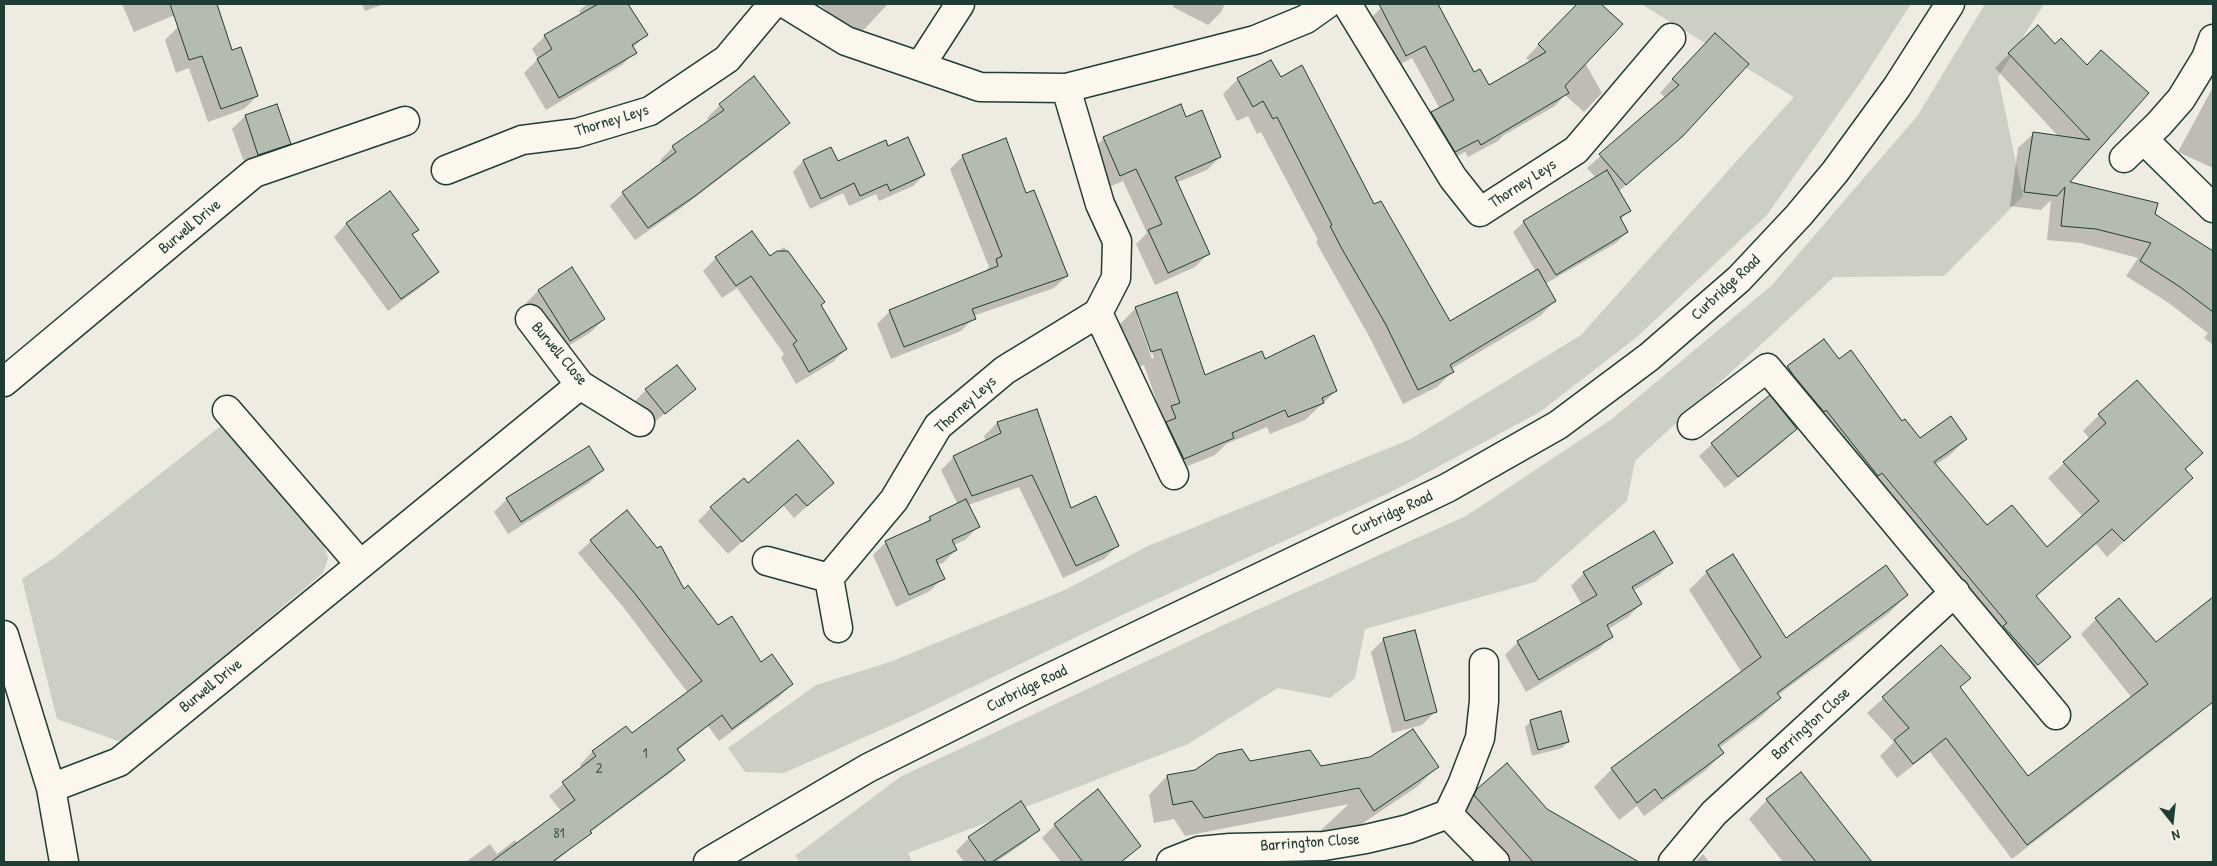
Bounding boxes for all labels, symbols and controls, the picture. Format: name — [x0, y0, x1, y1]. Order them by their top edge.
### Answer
street label: Thorney Leys — [573, 101, 651, 141]
street label: Thorney Leys — [1486, 155, 1560, 213]
street label: Burwell Drive — [155, 195, 225, 259]
street label: Curbridge Road — [1688, 251, 1764, 325]
street label: Burwell Close — [527, 318, 591, 390]
street label: Thorney Leys — [931, 372, 1001, 438]
street label: Curbridge Road — [1348, 487, 1436, 541]
street label: Burwell Drive — [176, 655, 246, 717]
street label: Curbridge Road — [984, 661, 1070, 717]
street label: Barrington Close — [1768, 684, 1854, 764]
house number: 1 — [642, 746, 648, 762]
house number: 2 — [596, 761, 602, 777]
north arrow — [2147, 796, 2197, 846]
house number: 81 — [553, 826, 565, 842]
text: N — [2170, 826, 2182, 846]
street label: Barrington Close — [1260, 830, 1360, 856]

